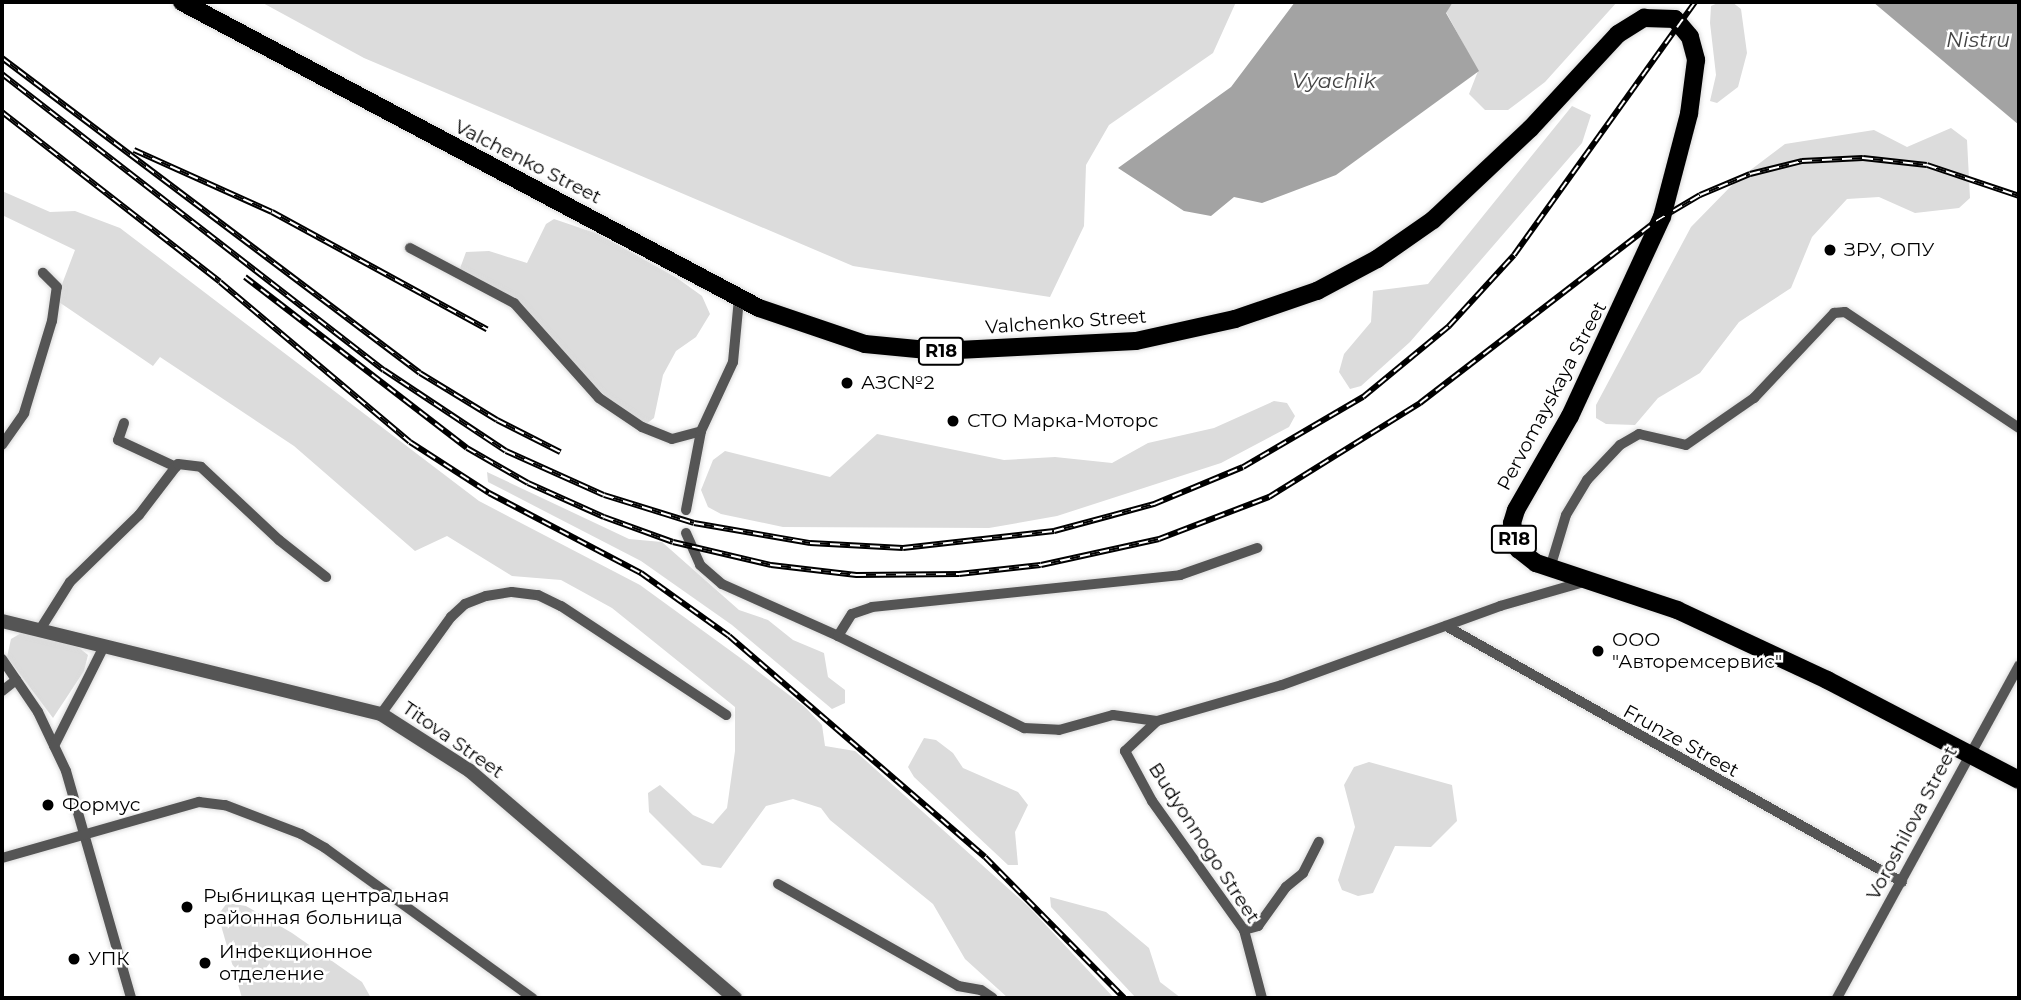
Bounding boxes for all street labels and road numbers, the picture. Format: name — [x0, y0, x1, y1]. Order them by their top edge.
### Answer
street label: Valchenko Street — [451, 115, 605, 209]
street label: Pervomayskaya Street — [1492, 298, 1612, 494]
street label: Valchenko Street — [985, 305, 1147, 339]
road number: R18 — [916, 337, 965, 366]
road number: R18 — [1490, 524, 1538, 554]
street label: Titova Street — [398, 697, 508, 783]
street label: Frunze Street — [1619, 700, 1743, 782]
street label: Voroshilova Street — [1862, 742, 1962, 904]
street label: Budyonnogo Street — [1144, 758, 1264, 928]

